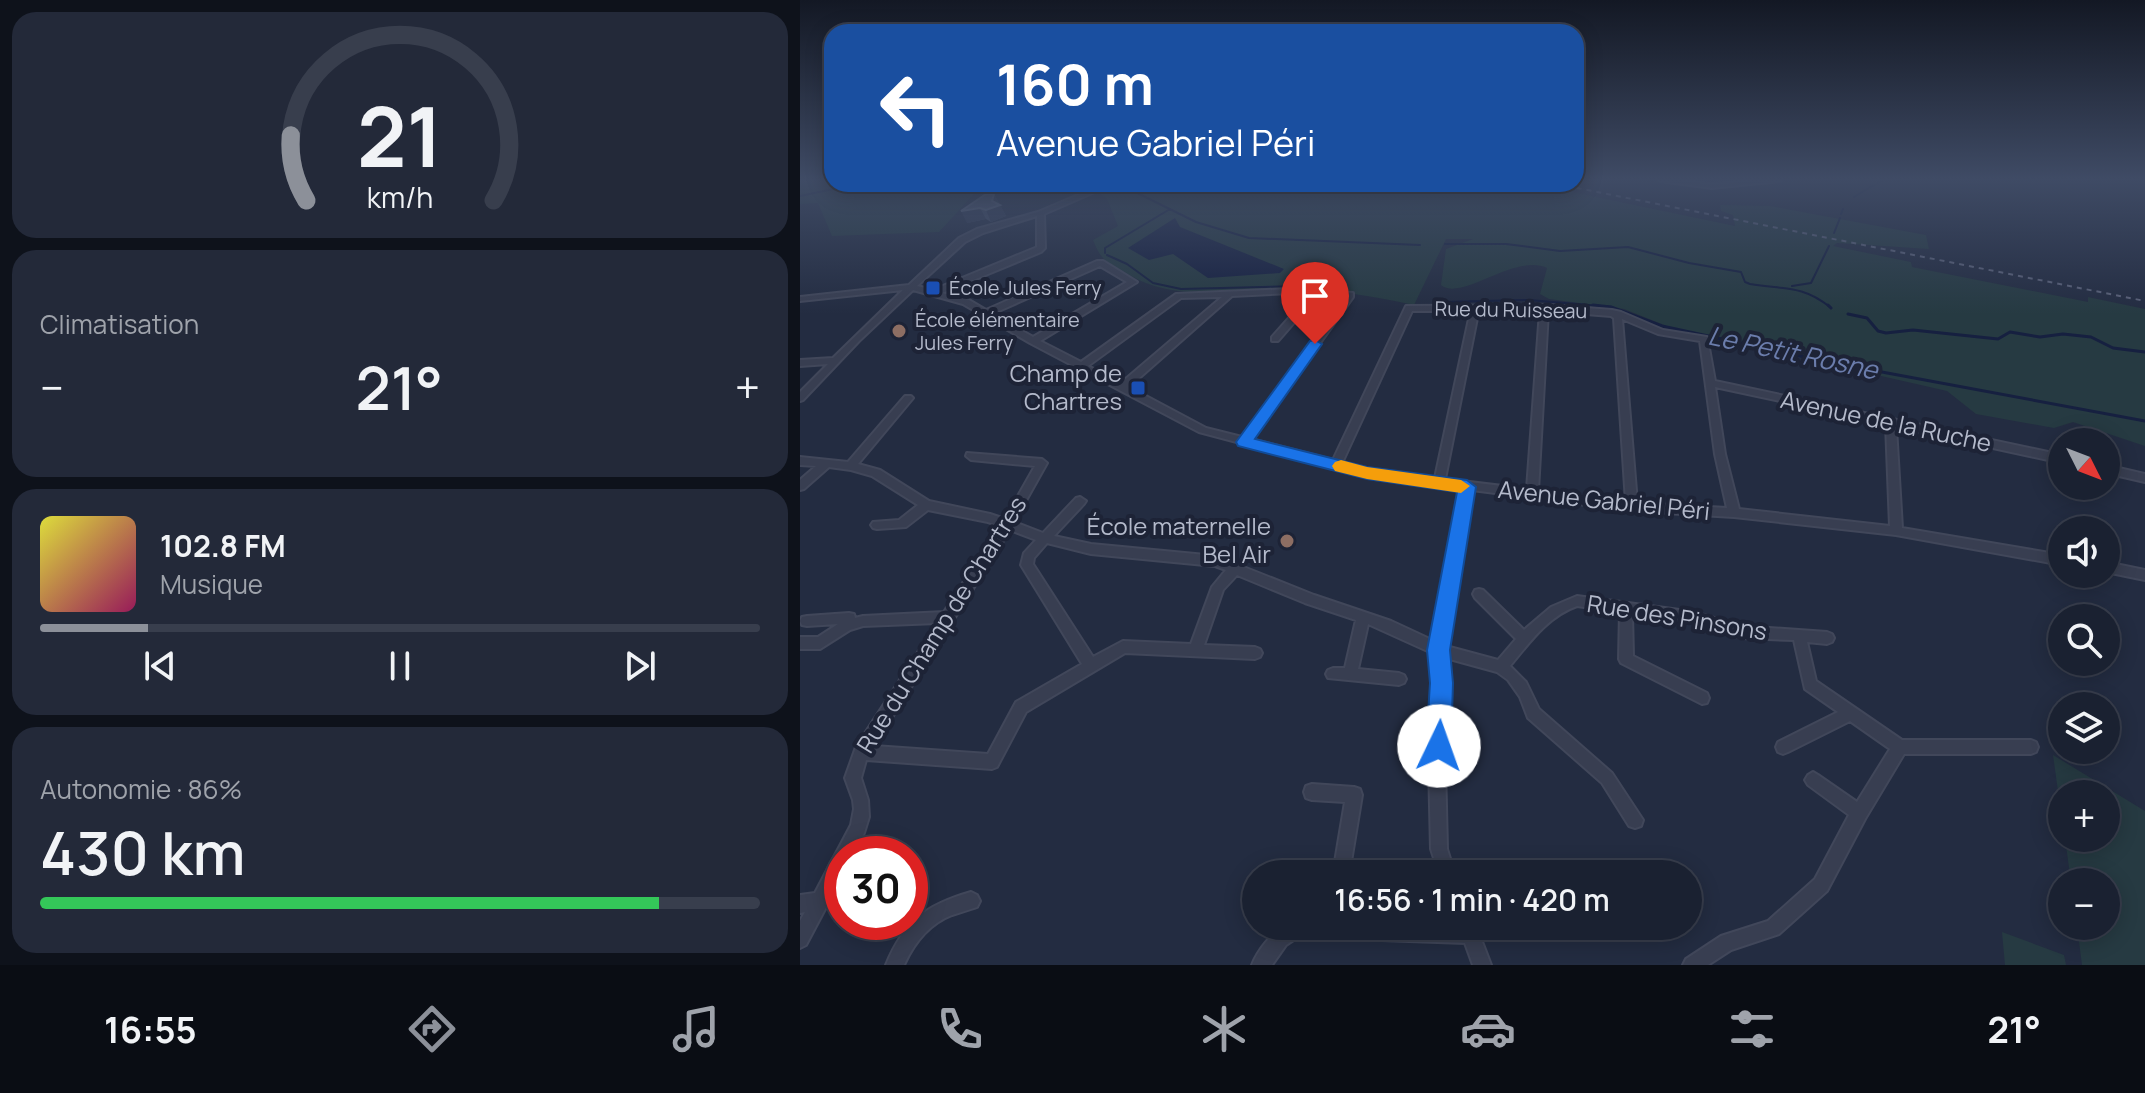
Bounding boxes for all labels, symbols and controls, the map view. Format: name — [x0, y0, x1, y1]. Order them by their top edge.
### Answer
text: 160 m — [996, 45, 1154, 122]
icon: left — [864, 56, 968, 160]
text: 21 — [357, 78, 443, 192]
text: Avenue Gabriel Péri — [996, 118, 1315, 167]
text: km/h — [367, 178, 433, 217]
pin — [1281, 262, 1349, 344]
place label: École Jules Ferry — [949, 274, 1102, 301]
icon: arrive — [1293, 274, 1337, 318]
marker: École Jules Ferry — [924, 279, 942, 297]
street label: Rue du Ruisseau — [1435, 295, 1588, 324]
text: Climatisation — [40, 306, 199, 342]
place label: École élémentaire Jules Ferry — [915, 306, 1080, 356]
water label: Le Petit Rosne — [1705, 316, 1883, 388]
marker: École élémentaire Jules Ferry — [890, 322, 908, 340]
text: 21° — [355, 346, 443, 428]
place label: Champ de Chartres — [1010, 356, 1122, 417]
text: − — [40, 357, 64, 417]
text: + — [735, 357, 760, 417]
marker: Champ de Chartres — [1129, 379, 1147, 397]
street label: Avenue de la Ruche — [1778, 382, 1995, 459]
north arrow — [2048, 428, 2120, 500]
map controls — [2048, 428, 2120, 940]
street label: Avenue Gabriel Péri — [1497, 472, 1712, 527]
street label: Rue du Champ de Chartres — [848, 490, 1033, 759]
place label: École maternelle Bel Air — [1087, 509, 1271, 570]
button: sound — [2048, 516, 2120, 588]
text: 102.8 FM — [160, 525, 286, 566]
marker: École maternelle Bel Air — [1278, 532, 1296, 550]
text: Musique — [160, 566, 263, 602]
street label: Rue des Pinsons — [1585, 586, 1770, 647]
button: search — [2048, 604, 2120, 676]
icon: previous — [138, 644, 182, 688]
icon: pause — [378, 644, 422, 688]
icon: next — [618, 644, 662, 688]
button: layers — [2048, 692, 2120, 764]
position arrow — [1397, 704, 1481, 788]
text: Autonomie · 86% — [40, 771, 242, 807]
button: + — [2048, 780, 2120, 852]
text: 430 km — [40, 811, 245, 893]
speed limit sign: 30 — [824, 836, 928, 940]
button: − — [2048, 868, 2120, 940]
text: 16:56 · 1 min · 420 m — [1334, 879, 1610, 920]
icon: directions — [404, 1001, 460, 1057]
icon: music — [668, 1001, 724, 1057]
icon: phone — [932, 1001, 988, 1057]
icon: climate — [1196, 1001, 1252, 1057]
icon: car — [1460, 1001, 1516, 1057]
icon: filters — [1724, 1001, 1780, 1057]
text: 16:55 — [104, 1005, 197, 1054]
text: 21° — [1988, 1005, 2041, 1054]

